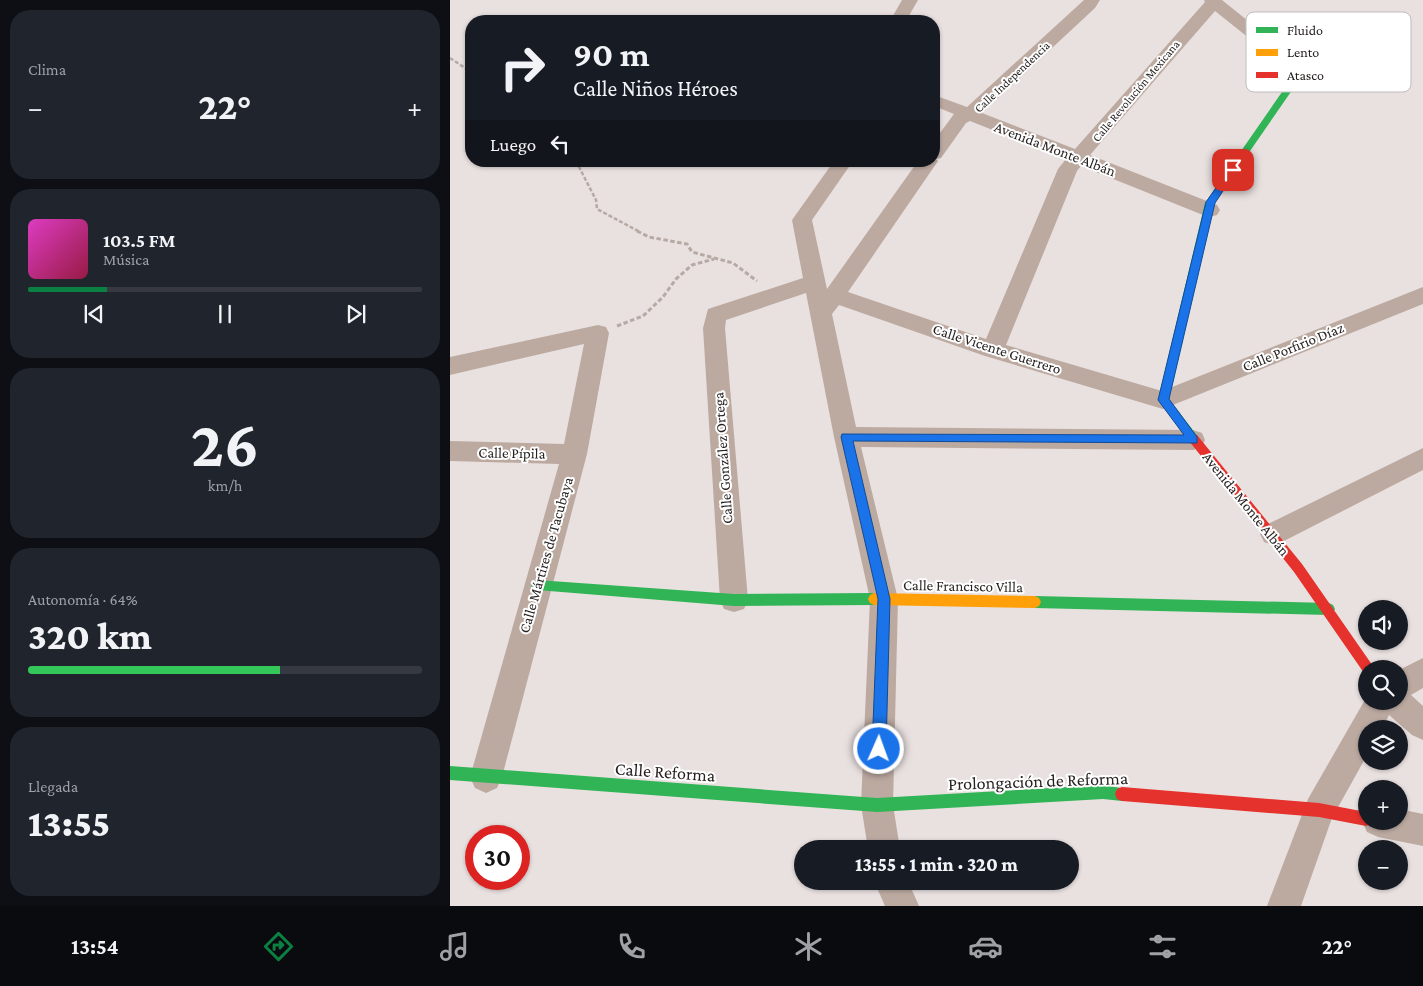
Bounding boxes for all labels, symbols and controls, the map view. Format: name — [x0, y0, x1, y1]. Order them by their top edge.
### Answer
legend — [1246, 12, 1411, 92]
text: Fluido — [1287, 22, 1323, 38]
icon: right — [490, 35, 555, 100]
text: 90 m — [573, 35, 650, 74]
street label: Calle Revolución Mexicana — [1089, 37, 1183, 145]
street label: Calle Independencia — [971, 38, 1053, 115]
text: Lento — [1287, 44, 1319, 60]
text: Clima — [28, 61, 66, 78]
text: Atasco — [1287, 67, 1324, 83]
text: Calle Niños Héroes — [573, 76, 738, 101]
text: 22° — [198, 85, 252, 127]
text: − — [28, 92, 43, 123]
text: + — [407, 92, 422, 123]
street label: Avenida Monte Albán — [992, 118, 1118, 180]
icon: left — [546, 130, 574, 158]
text: Luego — [490, 134, 536, 155]
pin — [1212, 149, 1254, 191]
icon: arrive — [1219, 156, 1247, 184]
text: 103.5 FM — [103, 230, 175, 251]
text: Música — [103, 251, 149, 268]
icon: previous — [80, 300, 108, 328]
icon: pause — [211, 300, 239, 328]
icon: next — [342, 300, 370, 328]
street label: Calle Porfirio Díaz — [1240, 319, 1346, 375]
street label: Calle Vicente Guerrero — [931, 321, 1063, 377]
street label: Calle González Ortega — [710, 391, 737, 524]
text: 26 — [191, 408, 259, 480]
street label: Calle Pípila — [478, 444, 546, 463]
street label: Avenida Monte Albán — [1199, 449, 1293, 559]
street label: Calle Mártires de Tacubaya — [516, 475, 577, 635]
text: km/h — [208, 477, 242, 494]
street label: Calle Francisco Villa — [903, 577, 1023, 595]
text: Autonomía · 64% — [28, 591, 137, 608]
map controls — [1358, 600, 1408, 890]
button: sound — [1358, 600, 1408, 650]
text: 320 km — [28, 615, 152, 657]
button: search — [1358, 660, 1408, 710]
button: layers — [1358, 720, 1408, 770]
position arrow — [852, 722, 904, 774]
street label: Calle Reforma — [614, 759, 716, 785]
street label: Prolongación de Reforma — [948, 768, 1128, 794]
text: Llegada — [28, 778, 78, 795]
button: + — [1358, 780, 1408, 830]
text: 13:55 — [28, 802, 110, 844]
speed limit sign: 30 — [465, 825, 530, 890]
button: − — [1358, 840, 1408, 890]
text: 13:55 · 1 min · 320 m — [855, 854, 1018, 875]
icon: directions — [261, 929, 296, 964]
icon: music — [437, 929, 472, 964]
icon: phone — [614, 929, 649, 964]
icon: climate — [791, 929, 826, 964]
icon: car — [968, 929, 1003, 964]
icon: filters — [1145, 929, 1180, 964]
text: 13:54 — [71, 934, 119, 959]
text: 22° — [1322, 934, 1352, 959]

